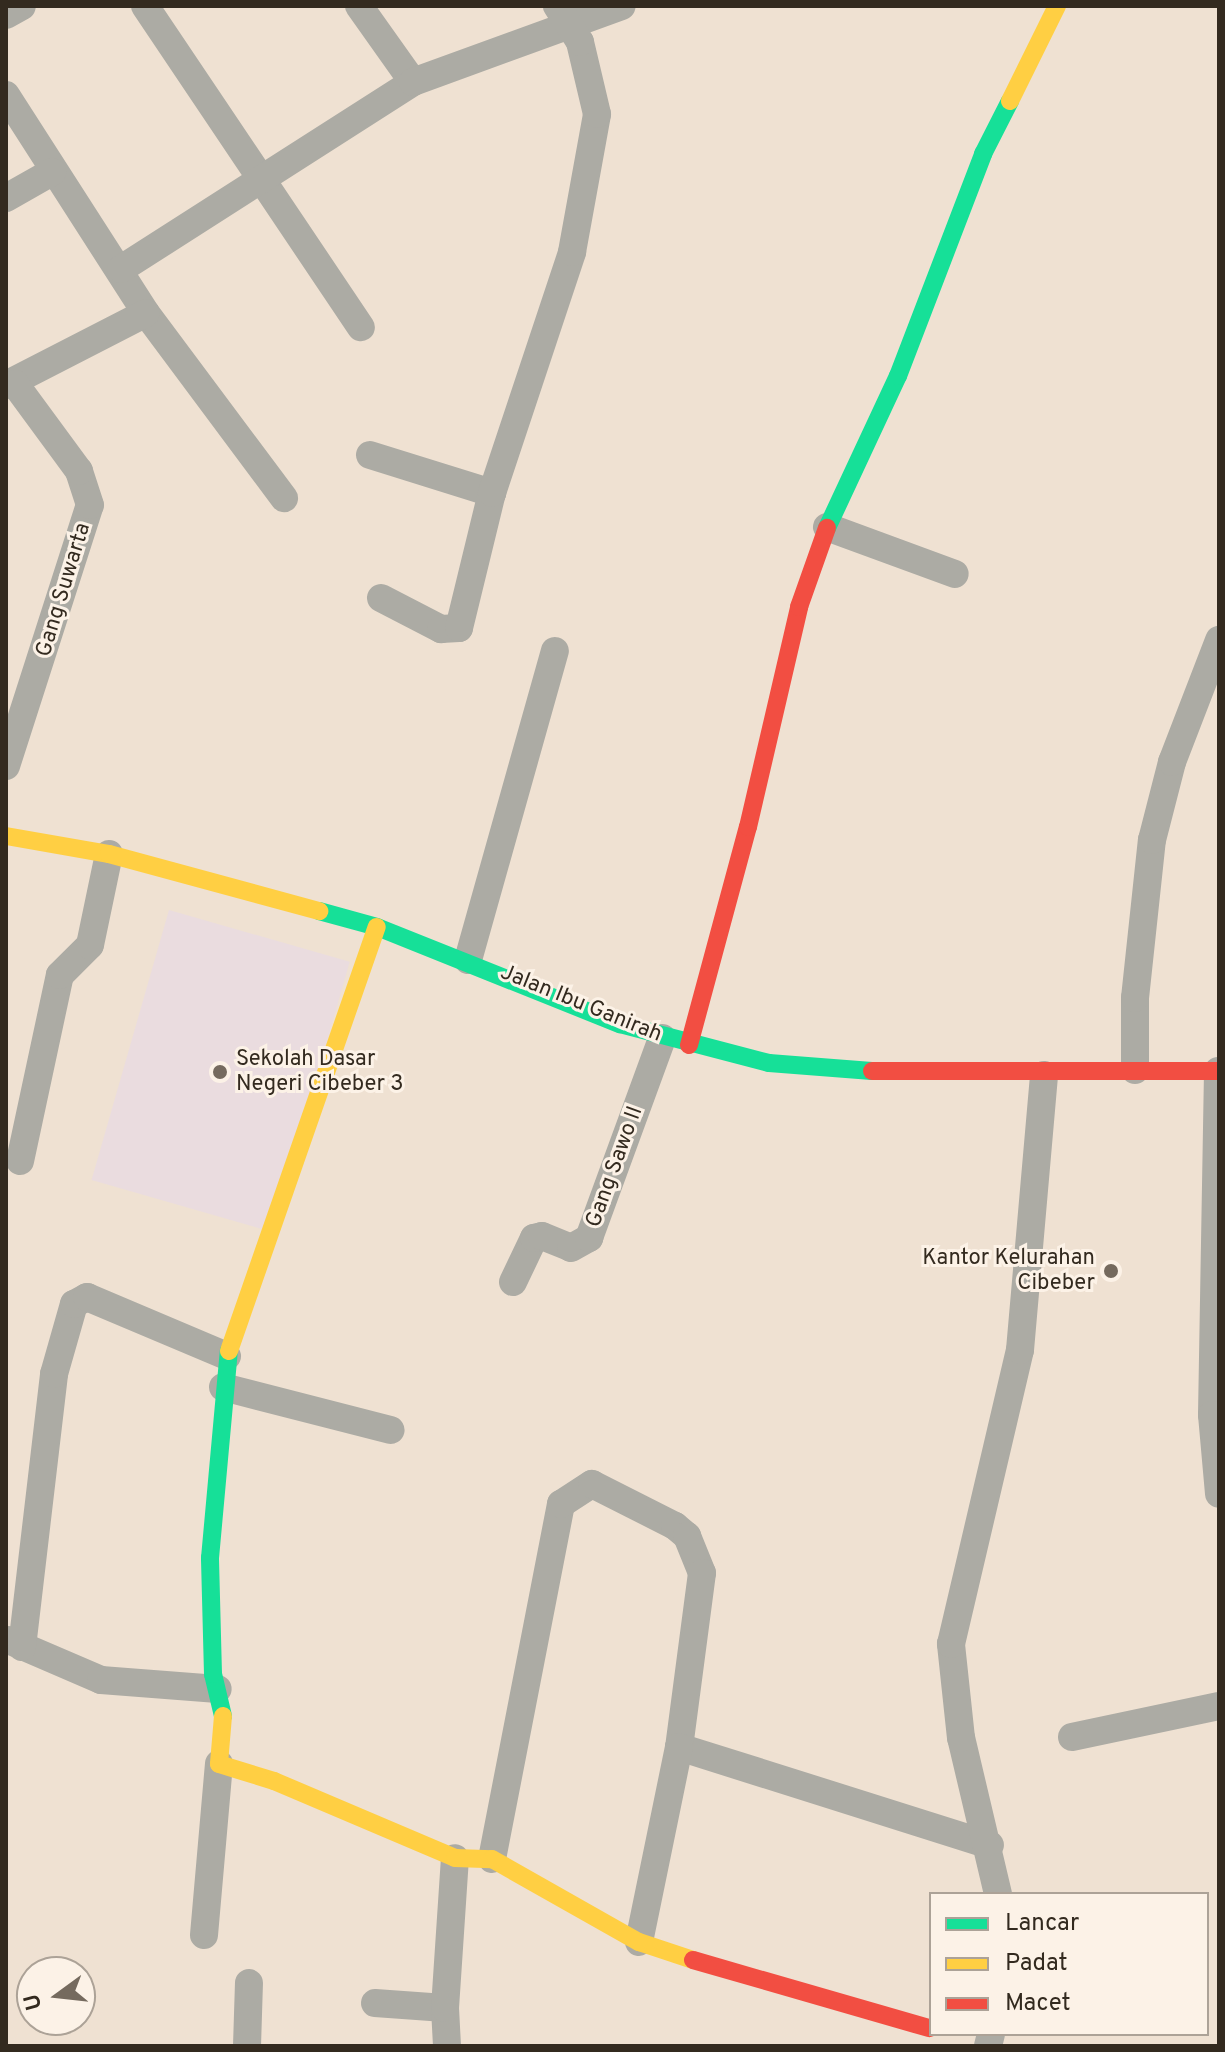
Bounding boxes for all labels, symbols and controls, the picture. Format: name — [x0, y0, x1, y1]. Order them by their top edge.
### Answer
street label: Gang Suwarta — [31, 520, 97, 660]
street label: Jalan Ibu Ganirah — [496, 960, 666, 1048]
place label: Sekolah Dasar Negeri Cibeber 3 — [236, 1046, 404, 1098]
marker: Sekolah Dasar Negeri Cibeber 3 — [211, 1063, 229, 1081]
street label: Gang Sawo II — [581, 1103, 649, 1231]
place label: Kantor Kelurahan Cibeber — [922, 1245, 1095, 1296]
marker: Kantor Kelurahan Cibeber — [1102, 1262, 1120, 1280]
legend — [929, 1892, 1209, 2036]
text: Lancar — [1005, 1909, 1079, 1939]
text: Padat — [1005, 1949, 1067, 1979]
north arrow — [16, 1956, 96, 2036]
text: Macet — [1005, 1989, 1071, 2019]
text: U — [19, 1991, 49, 2013]

